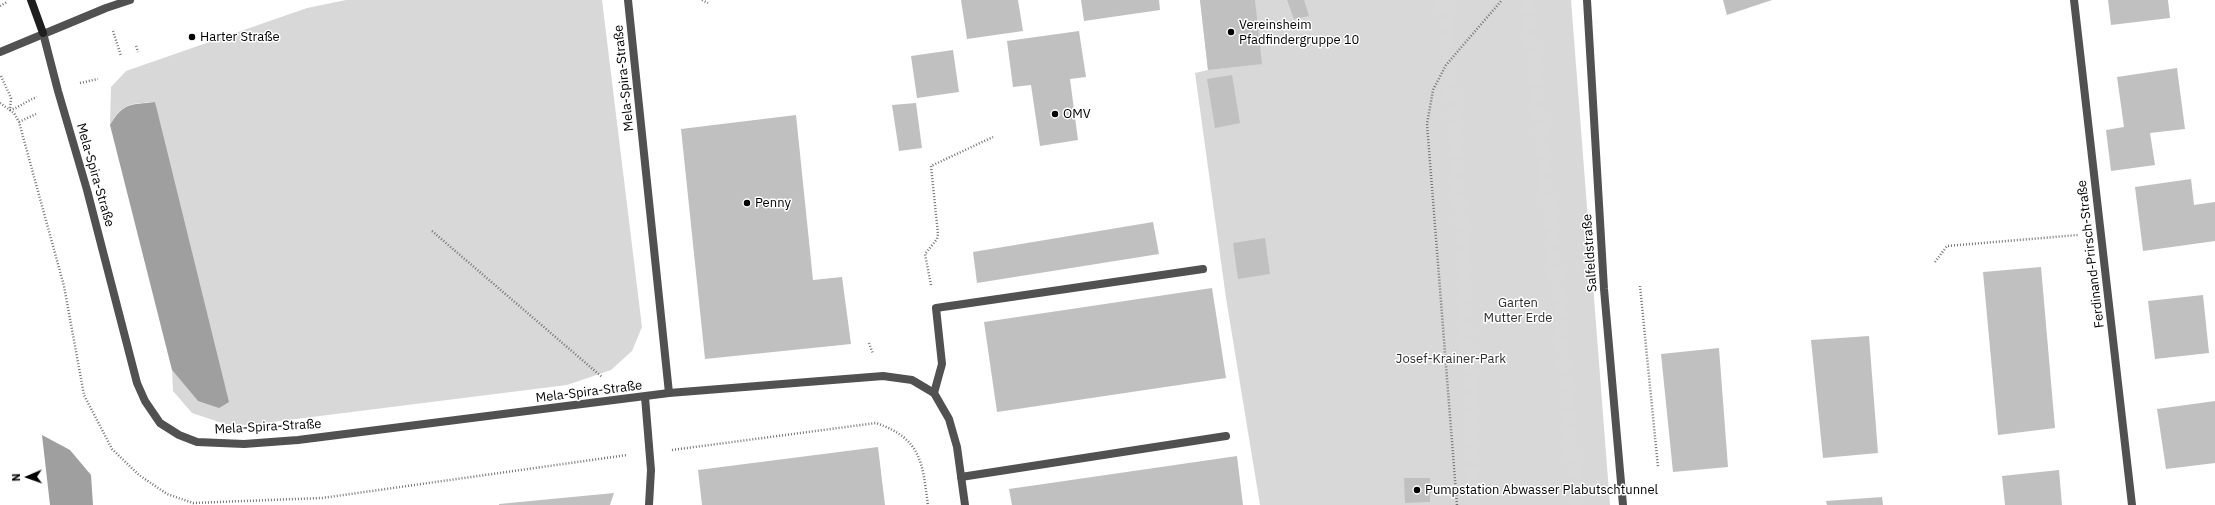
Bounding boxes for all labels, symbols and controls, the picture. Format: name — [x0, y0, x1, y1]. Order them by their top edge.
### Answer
place label: Vereinsheim Pfadfindergruppe 10 — [1239, 17, 1359, 48]
street label: Mela-Spira-Straße — [611, 24, 637, 132]
marker: Vereinsheim Pfadfindergruppe 10 — [1226, 27, 1236, 37]
place label: Harter Straße — [200, 29, 280, 45]
marker: Harter Straße — [187, 32, 197, 42]
place label: OMV — [1063, 106, 1091, 122]
marker: OMV — [1050, 109, 1060, 119]
street label: Mela-Spira-Straße — [73, 121, 117, 229]
street label: Ferdinand-Prirsch-Straße — [2074, 179, 2108, 329]
place label: Penny — [755, 195, 791, 211]
marker: Penny — [742, 198, 752, 208]
street label: Salfeldstraße — [1579, 213, 1601, 293]
park label: Garten Mutter Erde — [1484, 295, 1552, 326]
park label: Josef-Krainer-Park — [1396, 351, 1506, 367]
street label: Mela-Spira-Straße — [535, 378, 643, 406]
street label: Mela-Spira-Straße — [214, 416, 322, 438]
north arrow — [8, 457, 48, 497]
text: N — [9, 473, 23, 482]
place label: Pumpstation Abwasser Plabutschtunnel — [1425, 482, 1658, 498]
marker: Pumpstation Abwasser Plabutschtunnel — [1412, 485, 1422, 495]

